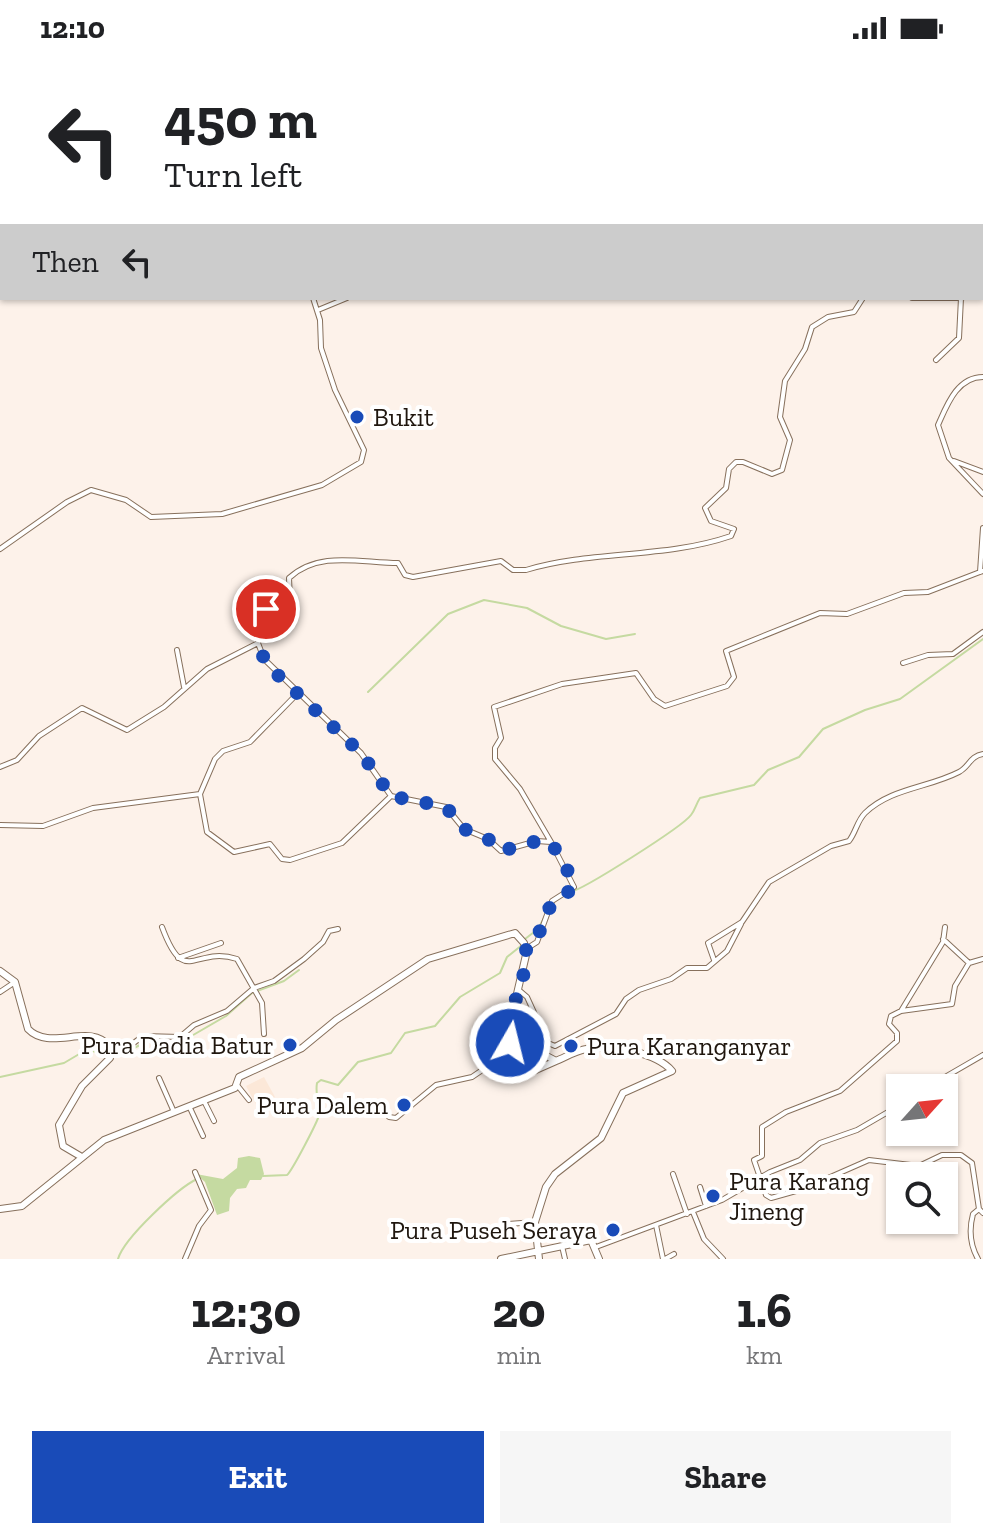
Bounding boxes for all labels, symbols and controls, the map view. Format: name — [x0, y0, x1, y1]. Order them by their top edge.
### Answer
text: 12:10 — [40, 10, 105, 46]
text: 450 m — [164, 85, 317, 152]
icon: left — [32, 88, 136, 192]
text: Turn left — [164, 153, 302, 196]
icon: left — [115, 240, 159, 284]
text: Then — [32, 244, 99, 280]
place label: Bukit — [373, 401, 434, 433]
marker: Bukit — [348, 408, 366, 426]
pin — [232, 575, 300, 643]
icon: arrive — [244, 587, 288, 631]
position arrow — [468, 1001, 552, 1085]
place label: Pura Dadia Batur — [81, 1029, 274, 1061]
place label: Pura Karanganyar — [587, 1030, 791, 1062]
marker: Pura Dadia Batur — [281, 1036, 299, 1054]
marker: Pura Karanganyar — [562, 1037, 580, 1055]
north arrow — [886, 1074, 958, 1146]
map controls — [886, 1074, 958, 1234]
place label: Pura Dalem — [257, 1089, 389, 1121]
marker: Pura Dalem — [395, 1096, 413, 1114]
button: search — [886, 1162, 958, 1234]
place label: Pura Karang Jineng — [729, 1165, 870, 1227]
marker: Pura Karang Jineng — [704, 1187, 722, 1205]
place label: Pura Puseh Seraya — [390, 1214, 597, 1246]
marker: Pura Puseh Seraya — [604, 1221, 622, 1239]
text: 12:30 — [191, 1282, 301, 1339]
text: 20 — [492, 1282, 546, 1339]
text: 1.6 — [737, 1282, 792, 1339]
text: Arrival — [207, 1339, 285, 1371]
text: min — [497, 1339, 541, 1371]
text: km — [746, 1339, 782, 1371]
button: Exit — [32, 1431, 484, 1523]
button: Share — [500, 1431, 951, 1523]

